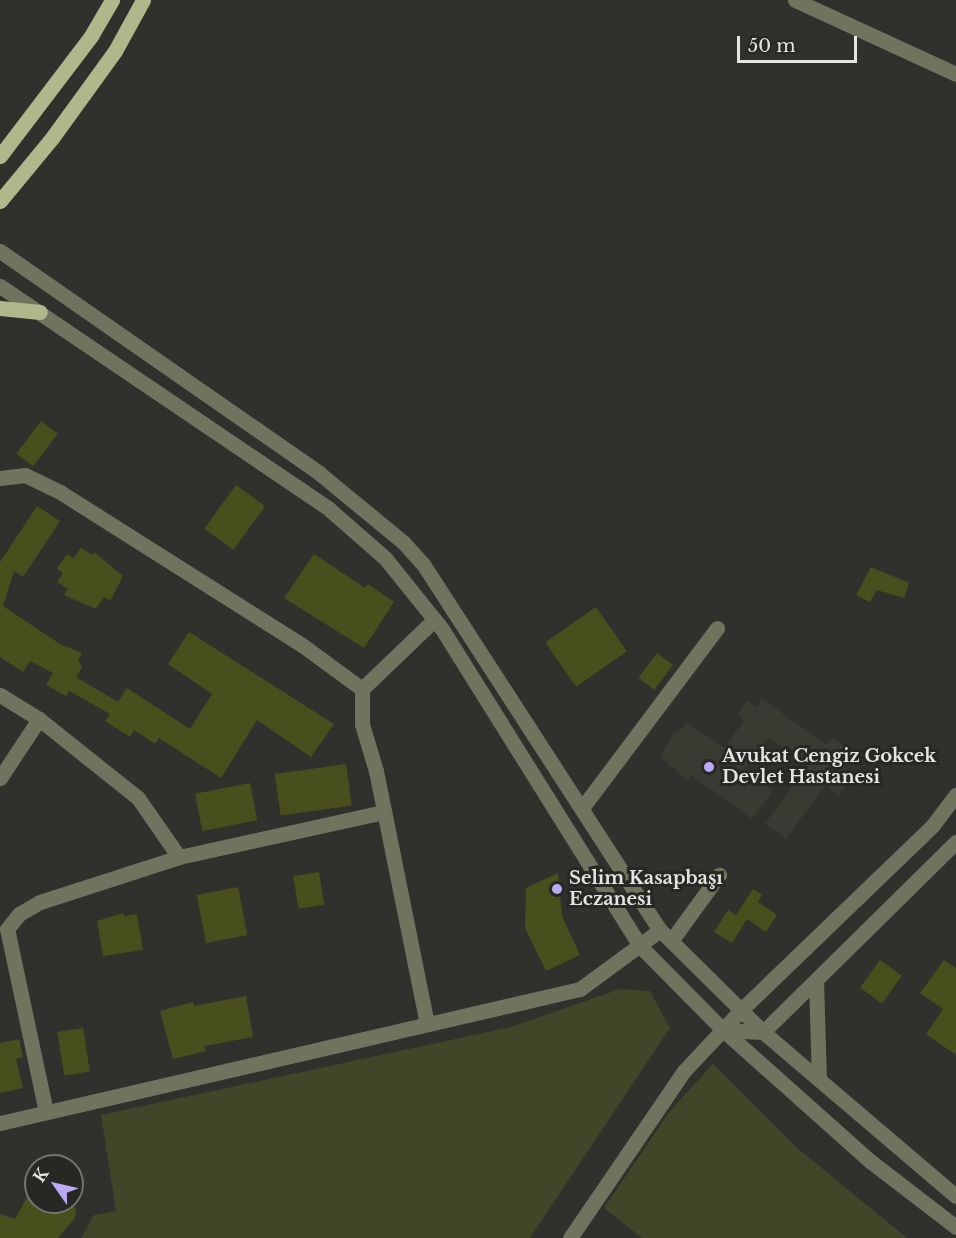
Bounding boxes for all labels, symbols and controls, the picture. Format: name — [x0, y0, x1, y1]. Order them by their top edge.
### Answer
scale bar — [740, 24, 860, 62]
text: 50 m — [748, 35, 796, 57]
place label: Avukat Cengiz Gokcek Devlet Hastanesi — [722, 746, 936, 789]
marker: Avukat Cengiz Gokcek Devlet Hastanesi — [700, 758, 718, 776]
place label: Selim Kasapbaşı Eczanesi — [569, 868, 723, 910]
marker: Selim Kasapbaşı Eczanesi — [550, 882, 564, 896]
north arrow — [24, 1154, 84, 1214]
text: K — [29, 1164, 53, 1186]

